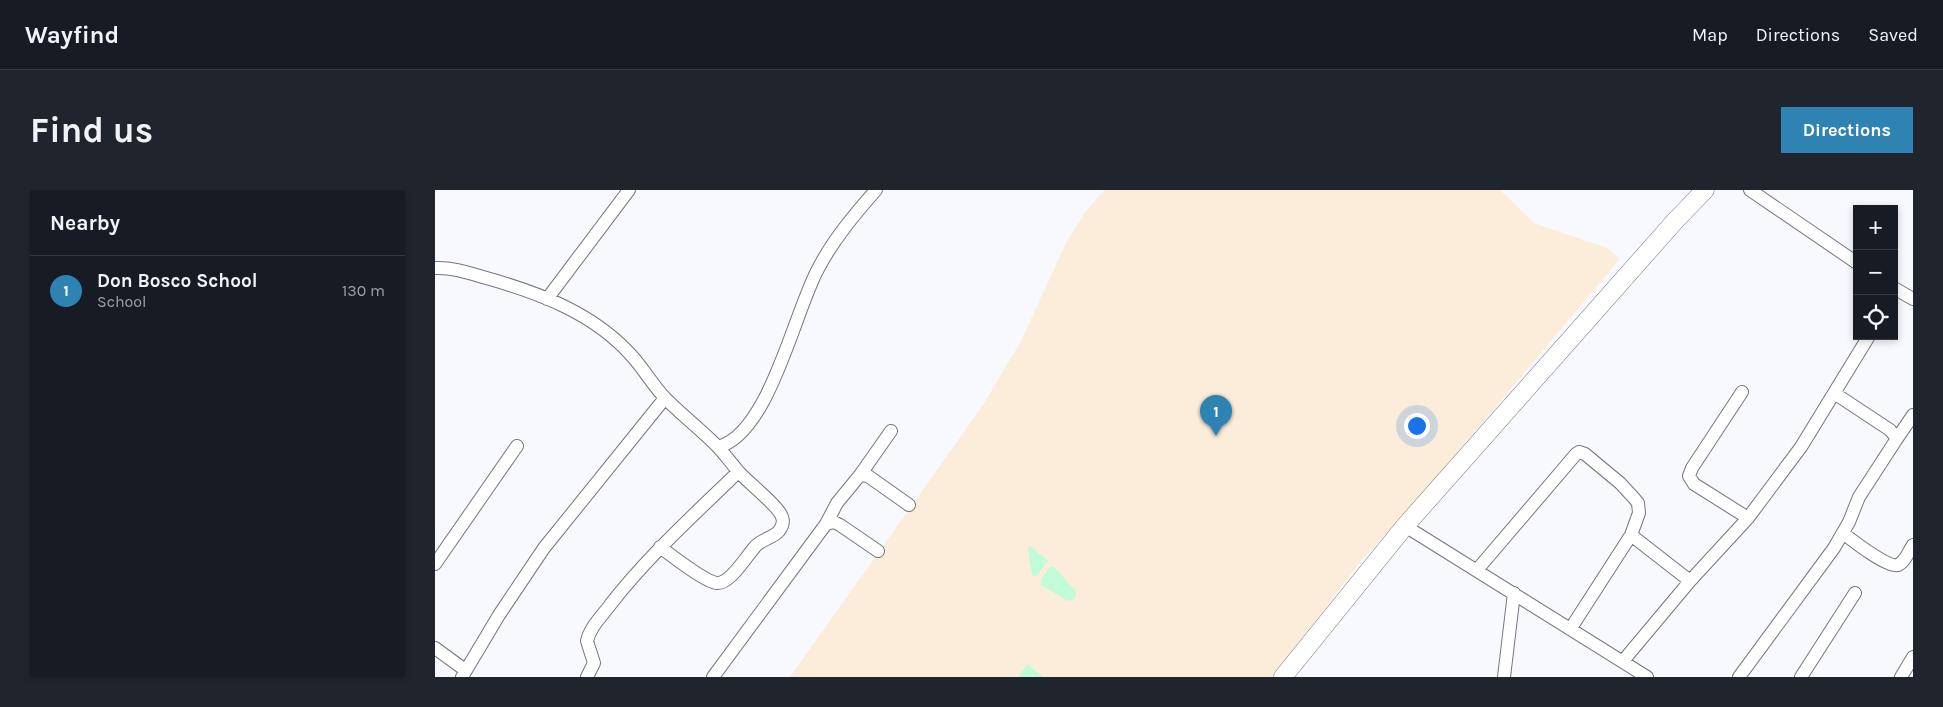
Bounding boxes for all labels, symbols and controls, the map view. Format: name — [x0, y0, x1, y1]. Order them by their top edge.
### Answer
text: Wayfind — [25, 21, 119, 49]
text: Map — [1692, 24, 1728, 46]
text: Directions — [1756, 24, 1840, 46]
text: Saved — [1868, 24, 1918, 46]
button: Directions — [1781, 107, 1913, 153]
text: Find us — [30, 110, 153, 151]
map controls — [1853, 205, 1898, 340]
button: + — [1853, 205, 1898, 250]
text: Nearby — [50, 211, 120, 235]
button: − — [1853, 250, 1898, 295]
text: Don Bosco School — [97, 270, 257, 292]
text: 1 — [63, 281, 69, 300]
text: 130 m — [342, 281, 385, 300]
text: School — [97, 292, 147, 311]
button: locate — [1853, 295, 1898, 340]
pin: 1 — [1200, 395, 1232, 436]
your location — [1404, 413, 1430, 439]

